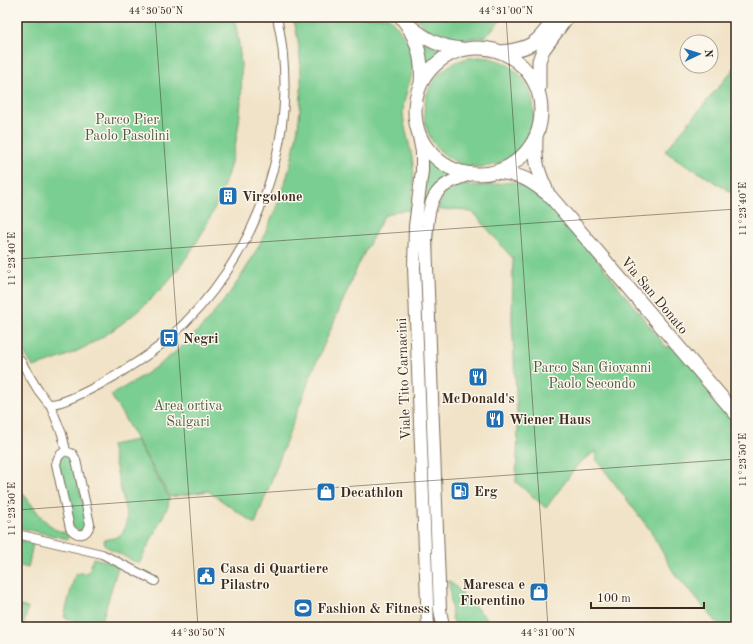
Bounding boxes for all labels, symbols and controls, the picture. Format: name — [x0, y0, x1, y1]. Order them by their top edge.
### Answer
text: 44°30'50"N — [129, 6, 184, 16]
text: 44°31'00"N — [479, 6, 534, 16]
north arrow — [679, 34, 719, 74]
text: N — [702, 49, 713, 59]
park label: Parco Pier Paolo Pasolini — [84, 113, 170, 143]
text: 11°23'40"E — [738, 182, 748, 236]
building icon: Virgolone — [217, 185, 239, 207]
place label: Virgolone — [242, 190, 303, 204]
text: 11°23'40"E — [7, 232, 17, 286]
street label: Via San Donato — [618, 254, 691, 337]
street label: Viale Tito Carnacini — [395, 317, 413, 440]
bus stop icon: Negri — [158, 327, 180, 349]
place label: Negri — [183, 332, 218, 346]
park label: Parco San Giovanni Paolo Secondo — [533, 361, 652, 391]
restaurant icon: McDonald's — [467, 366, 489, 388]
place label: McDonald's — [441, 392, 515, 406]
park label: Area ortiva Salgari — [154, 399, 223, 429]
restaurant icon: Wiener Haus — [484, 408, 506, 430]
place label: Wiener Haus — [509, 413, 591, 427]
text: 11°23'50"E — [738, 433, 748, 487]
fuel station icon: Erg — [449, 480, 471, 502]
shop icon: Decathlon — [315, 481, 337, 503]
text: 11°23'50"E — [7, 482, 17, 536]
place label: Erg — [474, 485, 498, 499]
place label: Decathlon — [340, 486, 404, 500]
place label: Casa di Quartiere Pilastro — [220, 562, 328, 592]
public building icon: Casa di Quartiere Pilastro — [195, 565, 217, 587]
place label: Maresca e Fiorentino — [460, 578, 525, 608]
shop icon: Maresca e Fiorentino — [528, 581, 550, 603]
scale bar — [591, 584, 704, 610]
text: 100 m — [597, 593, 631, 605]
sports icon: Fashion & Fitness — [292, 597, 314, 619]
place label: Fashion & Fitness — [317, 602, 430, 616]
text: 44°30'50"N — [171, 628, 226, 638]
text: 44°31'00"N — [521, 628, 576, 638]

